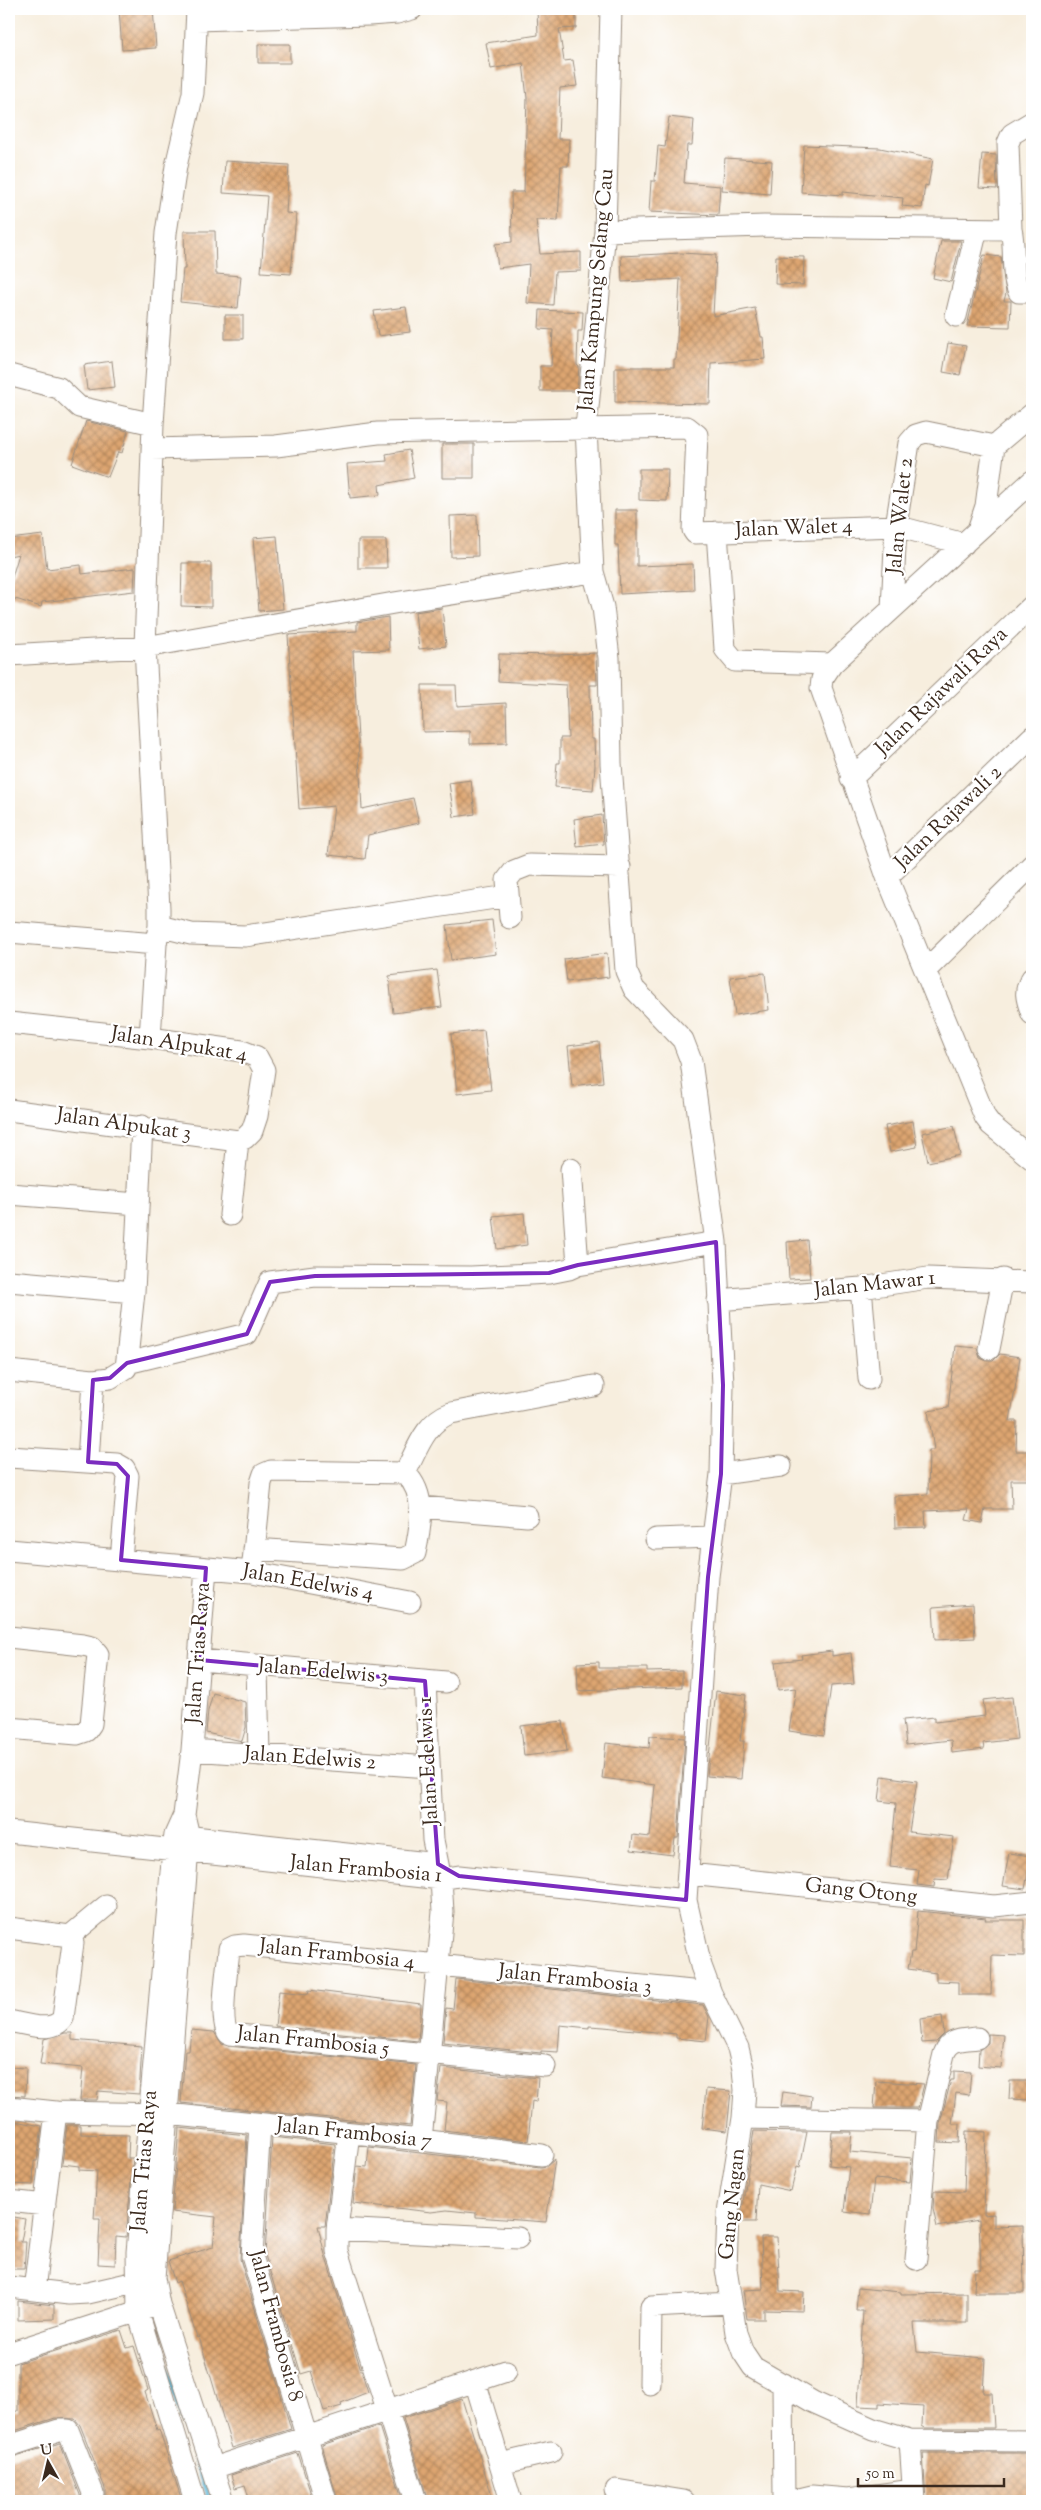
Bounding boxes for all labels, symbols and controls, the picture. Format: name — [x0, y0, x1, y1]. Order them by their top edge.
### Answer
street label: Jalan Kampung Selang Cau — [571, 167, 623, 414]
street label: Jalan Walet 2 — [880, 456, 922, 577]
street label: Jalan Walet 4 — [734, 512, 853, 546]
street label: Jalan Rajawali Raya — [868, 620, 1015, 764]
street label: Jalan Rajawali 2 — [888, 759, 1010, 878]
street label: Jalan Alpukat 4 — [108, 1019, 249, 1071]
street label: Jalan Alpukat 3 — [54, 1101, 193, 1149]
street label: Jalan Mawar 1 — [812, 1264, 937, 1306]
street label: Jalan Edelwis 4 — [239, 1557, 376, 1609]
street label: Jalan Trias Raya — [179, 1581, 219, 1726]
street label: Jalan Edelwis 3 — [256, 1651, 389, 1693]
street label: Jalan Edelwis 1 — [411, 1696, 447, 1827]
street label: Jalan Edelwis 2 — [242, 1739, 377, 1779]
street label: Jalan Frambosia 1 — [288, 1848, 443, 1892]
street label: Gang Otong — [803, 1871, 919, 1913]
street label: Jalan Frambosia 4 — [257, 1932, 416, 1978]
street label: Jalan Frambosia 3 — [496, 1957, 653, 2003]
street label: Jalan Frambosia 5 — [234, 2019, 391, 2065]
street label: Jalan Trias Raya — [124, 2089, 166, 2234]
street label: Jalan Frambosia 7 — [274, 2111, 434, 2157]
street label: Gang Nagan — [712, 2147, 754, 2261]
street label: Jalan Frambosia 8 — [240, 2246, 310, 2405]
north arrow — [22, 2438, 72, 2488]
text: U — [39, 2440, 54, 2462]
scale bar — [858, 2455, 1005, 2487]
text: 50 m — [865, 2464, 895, 2485]

